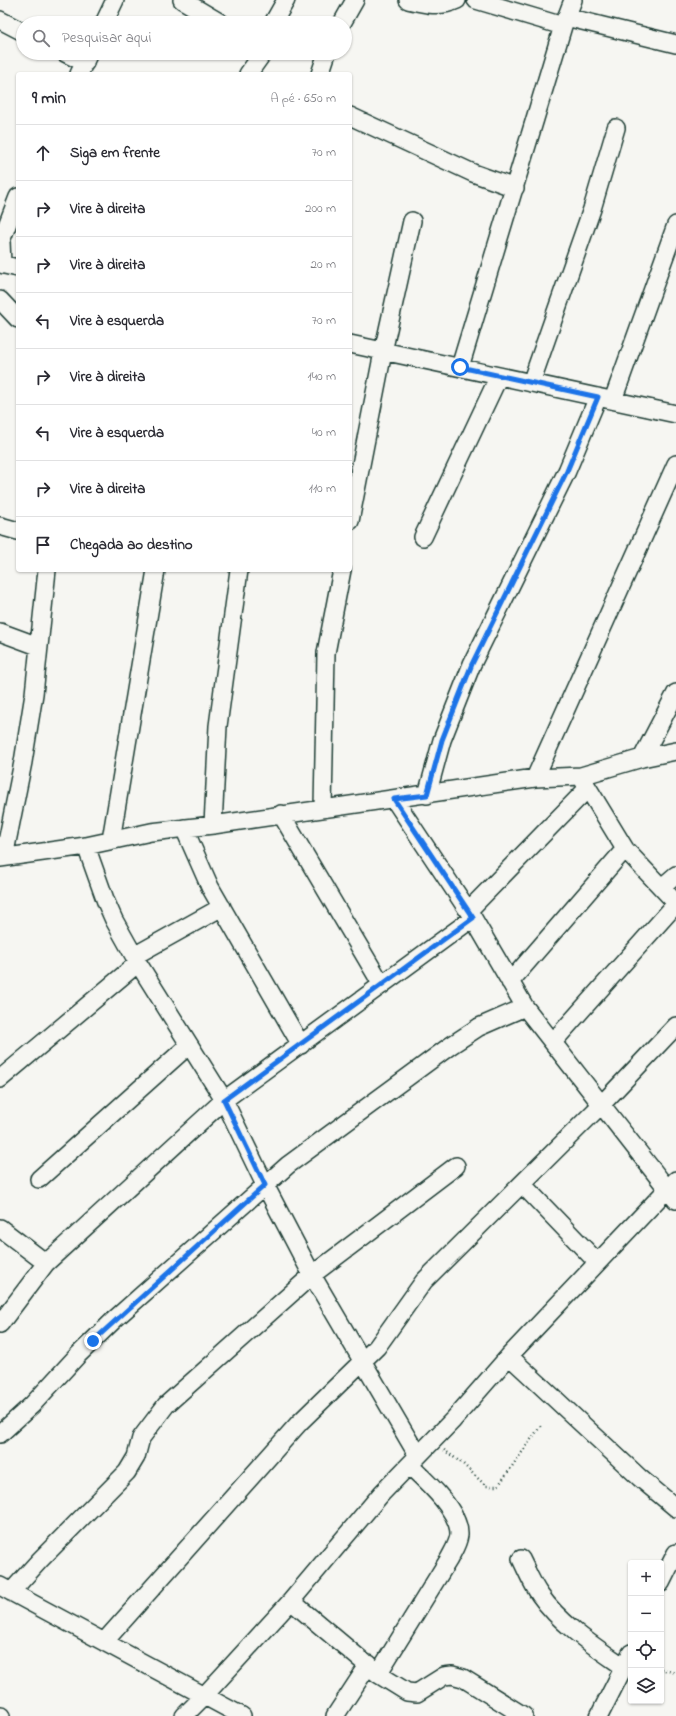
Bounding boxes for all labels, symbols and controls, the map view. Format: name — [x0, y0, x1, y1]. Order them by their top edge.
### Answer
search box — [16, 16, 352, 60]
icon: search — [30, 27, 52, 49]
text: Pesquisar aqui — [62, 27, 151, 49]
text: 9 min — [32, 86, 66, 111]
text: A pé · 650 m — [270, 89, 336, 108]
icon: ahead — [32, 142, 54, 164]
text: Siga em frente — [70, 142, 160, 164]
text: 70 m — [312, 143, 336, 162]
icon: right — [32, 198, 54, 220]
text: Vire à direita — [70, 198, 145, 220]
text: 200 m — [305, 199, 336, 218]
icon: right — [32, 254, 54, 276]
text: Vire à direita — [70, 254, 145, 276]
text: 20 m — [311, 255, 336, 274]
icon: left — [32, 310, 54, 332]
text: Vire à esquerda — [70, 310, 164, 332]
text: 70 m — [312, 311, 336, 330]
route start — [451, 358, 469, 376]
icon: right — [32, 366, 54, 388]
text: Vire à direita — [70, 366, 145, 388]
text: 140 m — [308, 367, 336, 386]
icon: left — [32, 422, 54, 444]
text: Vire à esquerda — [70, 422, 164, 444]
text: 40 m — [312, 423, 336, 442]
icon: right — [32, 478, 54, 500]
text: Vire à direita — [70, 478, 145, 500]
text: 110 m — [309, 479, 336, 498]
icon: arrive — [32, 534, 54, 556]
text: Chegada ao destino — [70, 534, 193, 556]
route end — [84, 1332, 102, 1350]
map controls — [628, 1560, 664, 1704]
button: + — [628, 1560, 664, 1596]
button: − — [628, 1596, 664, 1632]
button: locate — [628, 1632, 664, 1668]
button: layers — [628, 1668, 664, 1704]

